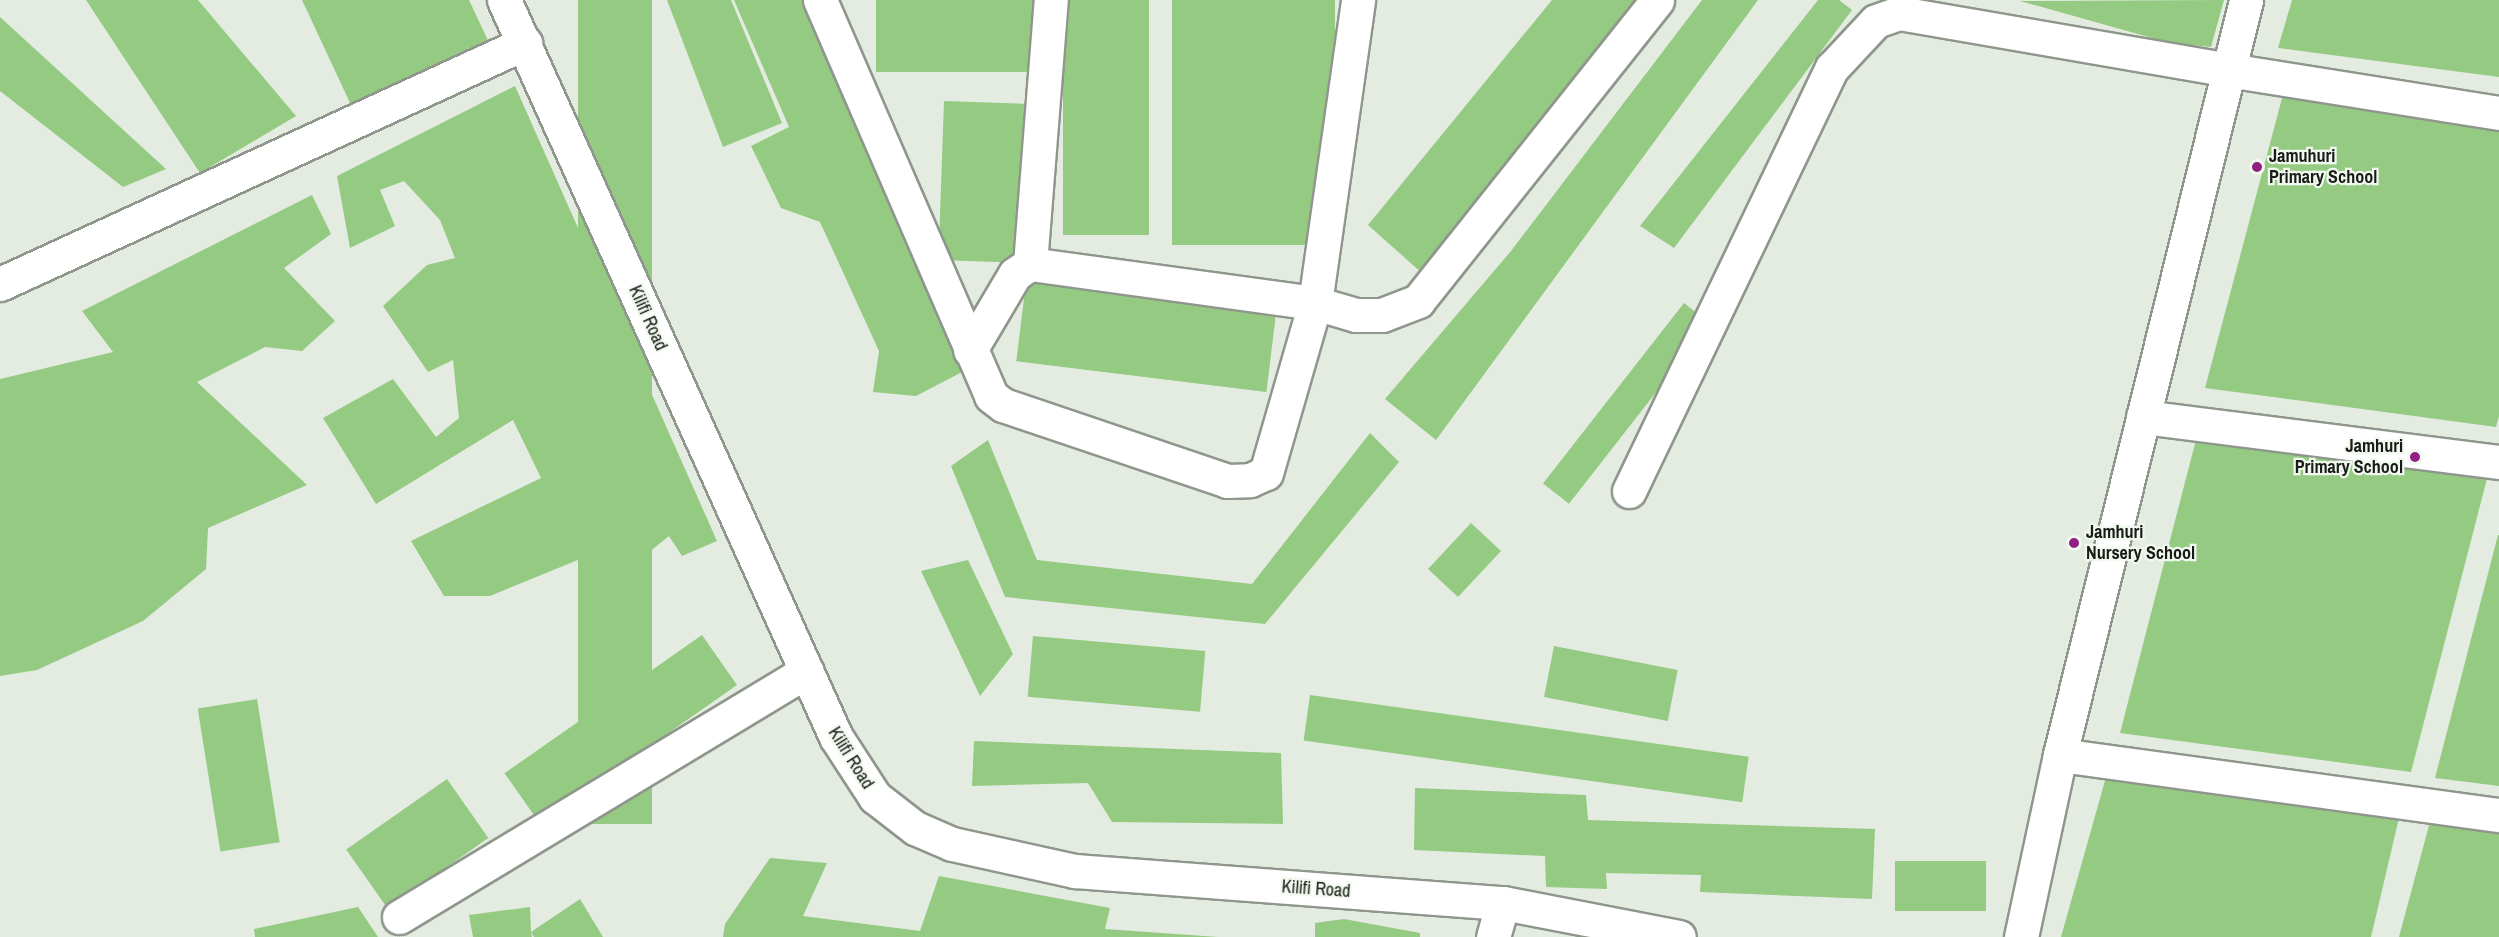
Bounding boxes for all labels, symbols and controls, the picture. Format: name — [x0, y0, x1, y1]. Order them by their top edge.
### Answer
place label: Jamuhuri Primary School — [2269, 146, 2377, 188]
marker: Jamuhuri Primary School — [2250, 160, 2264, 174]
street label: Kilifi Road — [624, 282, 672, 354]
place label: Jamhuri Primary School — [2295, 436, 2403, 478]
marker: Jamhuri Primary School — [2408, 450, 2422, 464]
place label: Jamhuri Nursery School — [2086, 522, 2195, 564]
marker: Jamhuri Nursery School — [2067, 536, 2081, 550]
street label: Kilifi Road — [824, 723, 878, 793]
street label: Kilifi Road — [1281, 876, 1351, 902]

